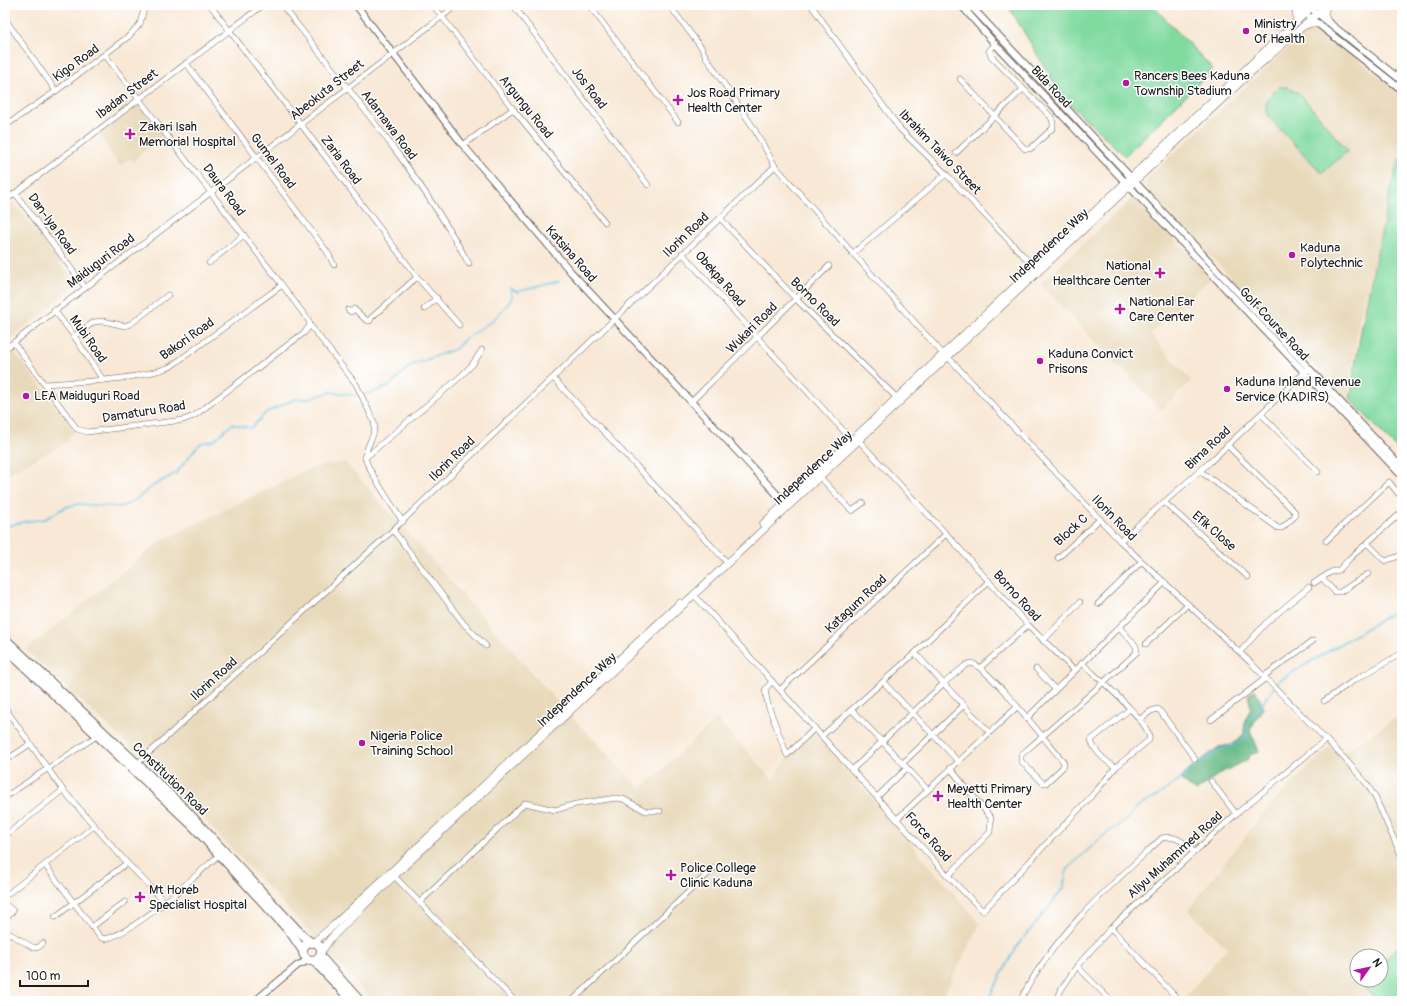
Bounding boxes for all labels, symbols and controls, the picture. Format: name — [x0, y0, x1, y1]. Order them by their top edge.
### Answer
place label: Ministry Of Health — [1254, 16, 1305, 47]
marker: Ministry Of Health — [1241, 26, 1251, 36]
street label: Kigo Road — [50, 41, 102, 85]
street label: Abeokuta Street — [287, 56, 368, 124]
street label: Bida Road — [1027, 63, 1075, 111]
street label: Jos Road — [568, 64, 610, 112]
street label: Ibadan Street — [93, 65, 162, 123]
place label: Rancers Bees Kaduna Township Stadium — [1134, 68, 1250, 99]
street label: Argungu Road — [496, 72, 556, 142]
marker: Rancers Bees Kaduna Township Stadium — [1121, 78, 1131, 88]
place label: Jos Road Primary Health Center — [687, 85, 780, 116]
street label: Adamawa Road — [358, 87, 420, 163]
marker: Jos Road Primary Health Center — [672, 94, 684, 106]
street label: Ibrahim Taiwo Street — [895, 106, 985, 198]
place label: Zakari Isah Memorial Hospital — [139, 119, 236, 150]
marker: Zakari Isah Memorial Hospital — [124, 128, 136, 140]
street label: Gumel Road — [247, 130, 299, 192]
street label: Zaria Road — [317, 132, 365, 188]
street label: Daura Road — [199, 161, 249, 219]
street label: Dan-Iya Road — [24, 190, 80, 258]
street label: Independence Way — [1006, 205, 1092, 287]
street label: Ilorin Road — [660, 209, 712, 261]
street label: Katsina Road — [542, 222, 600, 286]
street label: Maiduguri Road — [64, 230, 138, 292]
place label: Kaduna Polytechnic — [1300, 240, 1364, 271]
street label: Obekpa Road — [692, 248, 748, 310]
marker: Kaduna Polytechnic — [1287, 250, 1297, 260]
place label: National Healthcare Center — [1052, 258, 1151, 289]
marker: National Healthcare Center — [1154, 267, 1166, 279]
street label: Borno Road — [787, 274, 843, 330]
street label: Golf Course Road — [1236, 284, 1312, 364]
place label: National Ear Care Center — [1129, 294, 1195, 325]
street label: Wukari Road — [723, 299, 781, 357]
marker: National Ear Care Center — [1114, 303, 1126, 315]
street label: Mubi Road — [66, 312, 110, 366]
street label: Bakori Road — [157, 315, 217, 363]
place label: Kaduna Convict Prisons — [1048, 346, 1134, 377]
marker: Kaduna Convict Prisons — [1035, 356, 1045, 366]
place label: Kaduna Inland Revenue Service (KADIRS) — [1235, 374, 1361, 405]
marker: Kaduna Inland Revenue Service (KADIRS) — [1222, 384, 1232, 394]
place label: LEA Maiduguri Road — [34, 388, 140, 404]
marker: LEA Maiduguri Road — [21, 391, 31, 401]
street label: Damaturu Road — [101, 398, 187, 426]
street label: Bima Road — [1182, 423, 1234, 473]
street label: Independence Way — [770, 427, 856, 509]
street label: Ilorin Road — [426, 433, 478, 485]
street label: Ilorin Road — [1088, 492, 1140, 544]
street label: Efik Close — [1189, 508, 1240, 555]
street label: Block C — [1051, 511, 1091, 549]
street label: Borno Road — [990, 567, 1044, 625]
street label: Katagum Road — [822, 571, 890, 637]
street label: Independence Way — [534, 649, 620, 731]
street label: Ilorin Road — [187, 654, 241, 704]
place label: Nigeria Police Training School — [370, 728, 453, 759]
marker: Nigeria Police Training School — [357, 738, 367, 748]
street label: Constitution Road — [129, 739, 211, 819]
place label: Meyetti Primary Health Center — [947, 781, 1032, 812]
marker: Meyetti Primary Health Center — [932, 790, 944, 802]
street label: Aliyu Muhammed Road — [1124, 808, 1226, 902]
street label: Force Road — [901, 809, 955, 865]
place label: Police College Clinic Kaduna — [680, 860, 757, 891]
marker: Police College Clinic Kaduna — [665, 869, 677, 881]
place label: Mt Horeb Specialist Hospital — [149, 882, 247, 913]
marker: Mt Horeb Specialist Hospital — [134, 891, 146, 903]
north arrow — [1349, 948, 1389, 988]
text: N — [1369, 956, 1385, 970]
scale bar — [20, 962, 88, 988]
text: 100 m — [26, 969, 61, 984]

